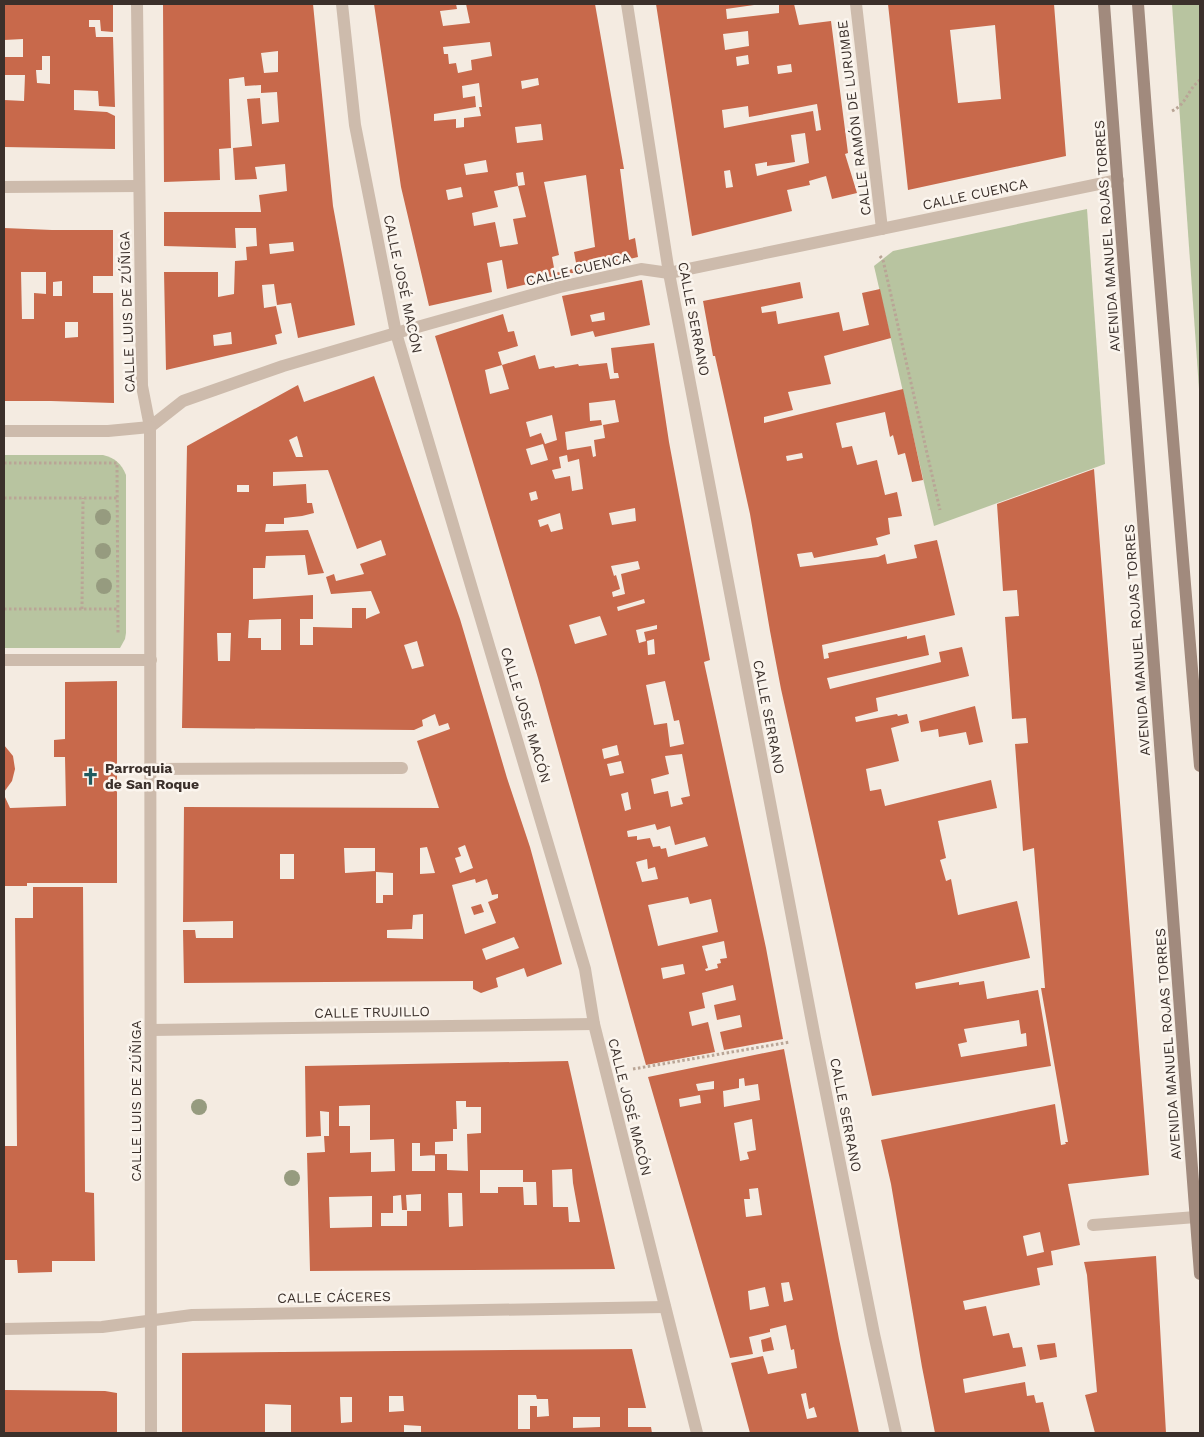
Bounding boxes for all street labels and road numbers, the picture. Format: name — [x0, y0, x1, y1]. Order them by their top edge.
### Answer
street label: CALLE RAMÓN DE LURUMBE — [834, 19, 874, 216]
street label: AVENIDA MANUEL ROJAS TORRES — [1091, 120, 1123, 352]
street label: CALLE CUENCA — [921, 175, 1029, 213]
street label: CALLE JOSÉ MACÓN — [380, 213, 426, 355]
street label: CALLE LUIS DE ZÚÑIGA — [116, 231, 138, 393]
street label: CALLE CUENCA — [524, 249, 632, 289]
street label: CALLE SERRANO — [675, 261, 713, 377]
street label: AVENIDA MANUEL ROJAS TORRES — [1121, 524, 1153, 756]
street label: CALLE JOSÉ MACÓN — [498, 645, 554, 785]
street label: CALLE SERRANO — [750, 659, 788, 775]
street label: AVENIDA MANUEL ROJAS TORRES — [1152, 928, 1184, 1160]
street label: CALLE TRUJILLO — [314, 1003, 430, 1021]
street label: CALLE LUIS DE ZÚÑIGA — [128, 1020, 144, 1182]
street label: CALLE JOSÉ MACÓN — [605, 1037, 655, 1177]
street label: CALLE SERRANO — [827, 1057, 865, 1173]
street label: CALLE CÁCERES — [277, 1288, 391, 1306]

